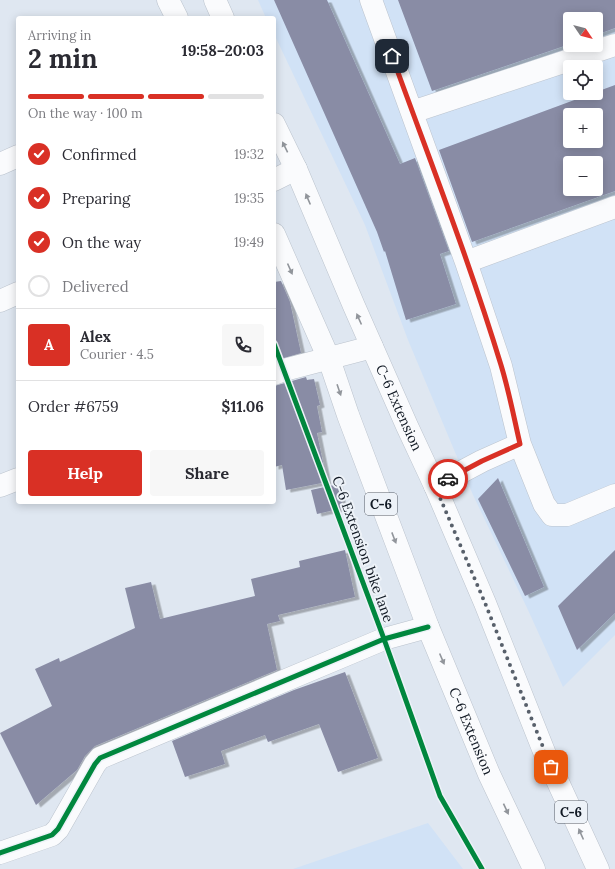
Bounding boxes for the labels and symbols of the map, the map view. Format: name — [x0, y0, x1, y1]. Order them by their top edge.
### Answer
north arrow — [563, 12, 603, 52]
pin — [375, 39, 409, 73]
one-way arrow — [282, 141, 288, 152]
one-way arrow — [305, 193, 311, 205]
one-way arrow — [287, 264, 293, 275]
one-way arrow — [356, 312, 362, 324]
street label: C-6 Extension — [372, 362, 427, 454]
one-way arrow — [336, 384, 342, 396]
courier — [428, 459, 468, 499]
street label: C-6 Extension bike lane — [328, 473, 398, 625]
road number: C-6 — [365, 493, 397, 515]
one-way arrow — [392, 532, 398, 544]
one-way arrow — [439, 653, 445, 665]
street label: C-6 Extension — [445, 685, 498, 778]
pin — [534, 750, 568, 784]
road number: C-6 — [555, 801, 587, 823]
one-way arrow — [503, 803, 509, 815]
one-way arrow — [578, 828, 584, 839]

